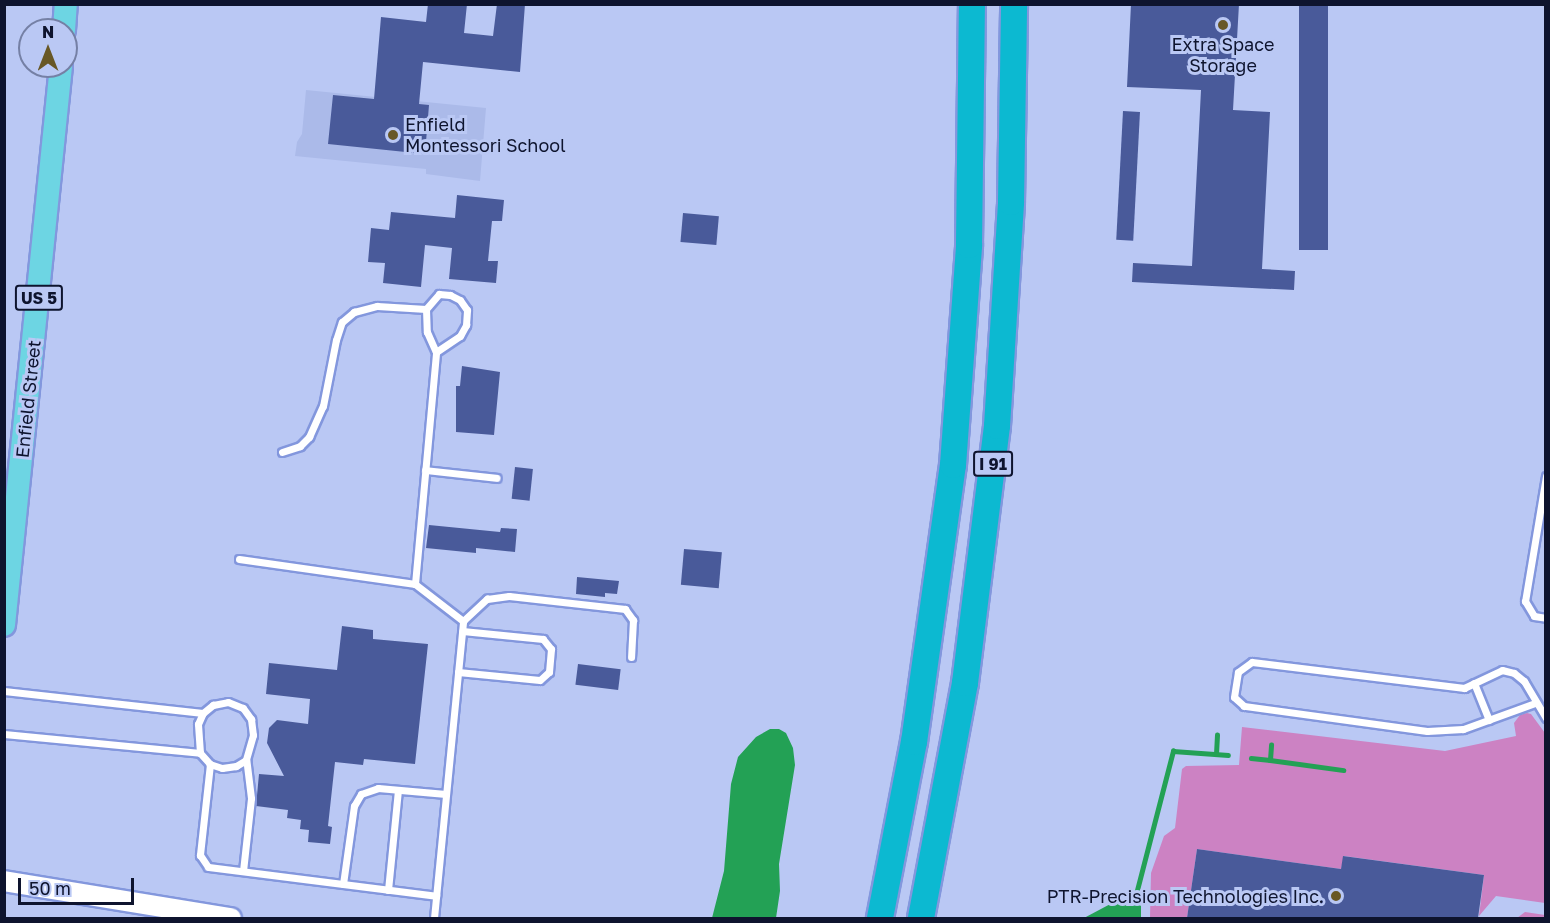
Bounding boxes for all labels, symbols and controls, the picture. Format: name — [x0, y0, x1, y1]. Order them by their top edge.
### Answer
north arrow — [18, 18, 78, 78]
marker: Extra Space Storage — [1216, 18, 1230, 32]
text: N — [42, 22, 54, 42]
place label: Extra Space Storage — [1172, 34, 1274, 76]
place label: Enfield Montessori School — [405, 114, 566, 156]
marker: Enfield Montessori School — [386, 128, 400, 142]
road number: US 5 — [14, 285, 64, 311]
street label: Enfield Street — [11, 339, 45, 459]
road number: I 91 — [972, 451, 1014, 477]
scale bar — [21, 866, 136, 904]
text: 50 m — [29, 877, 71, 899]
place label: PTR-Precision Technologies Inc. — [1047, 885, 1324, 907]
marker: PTR-Precision Technologies Inc. — [1329, 889, 1343, 903]

